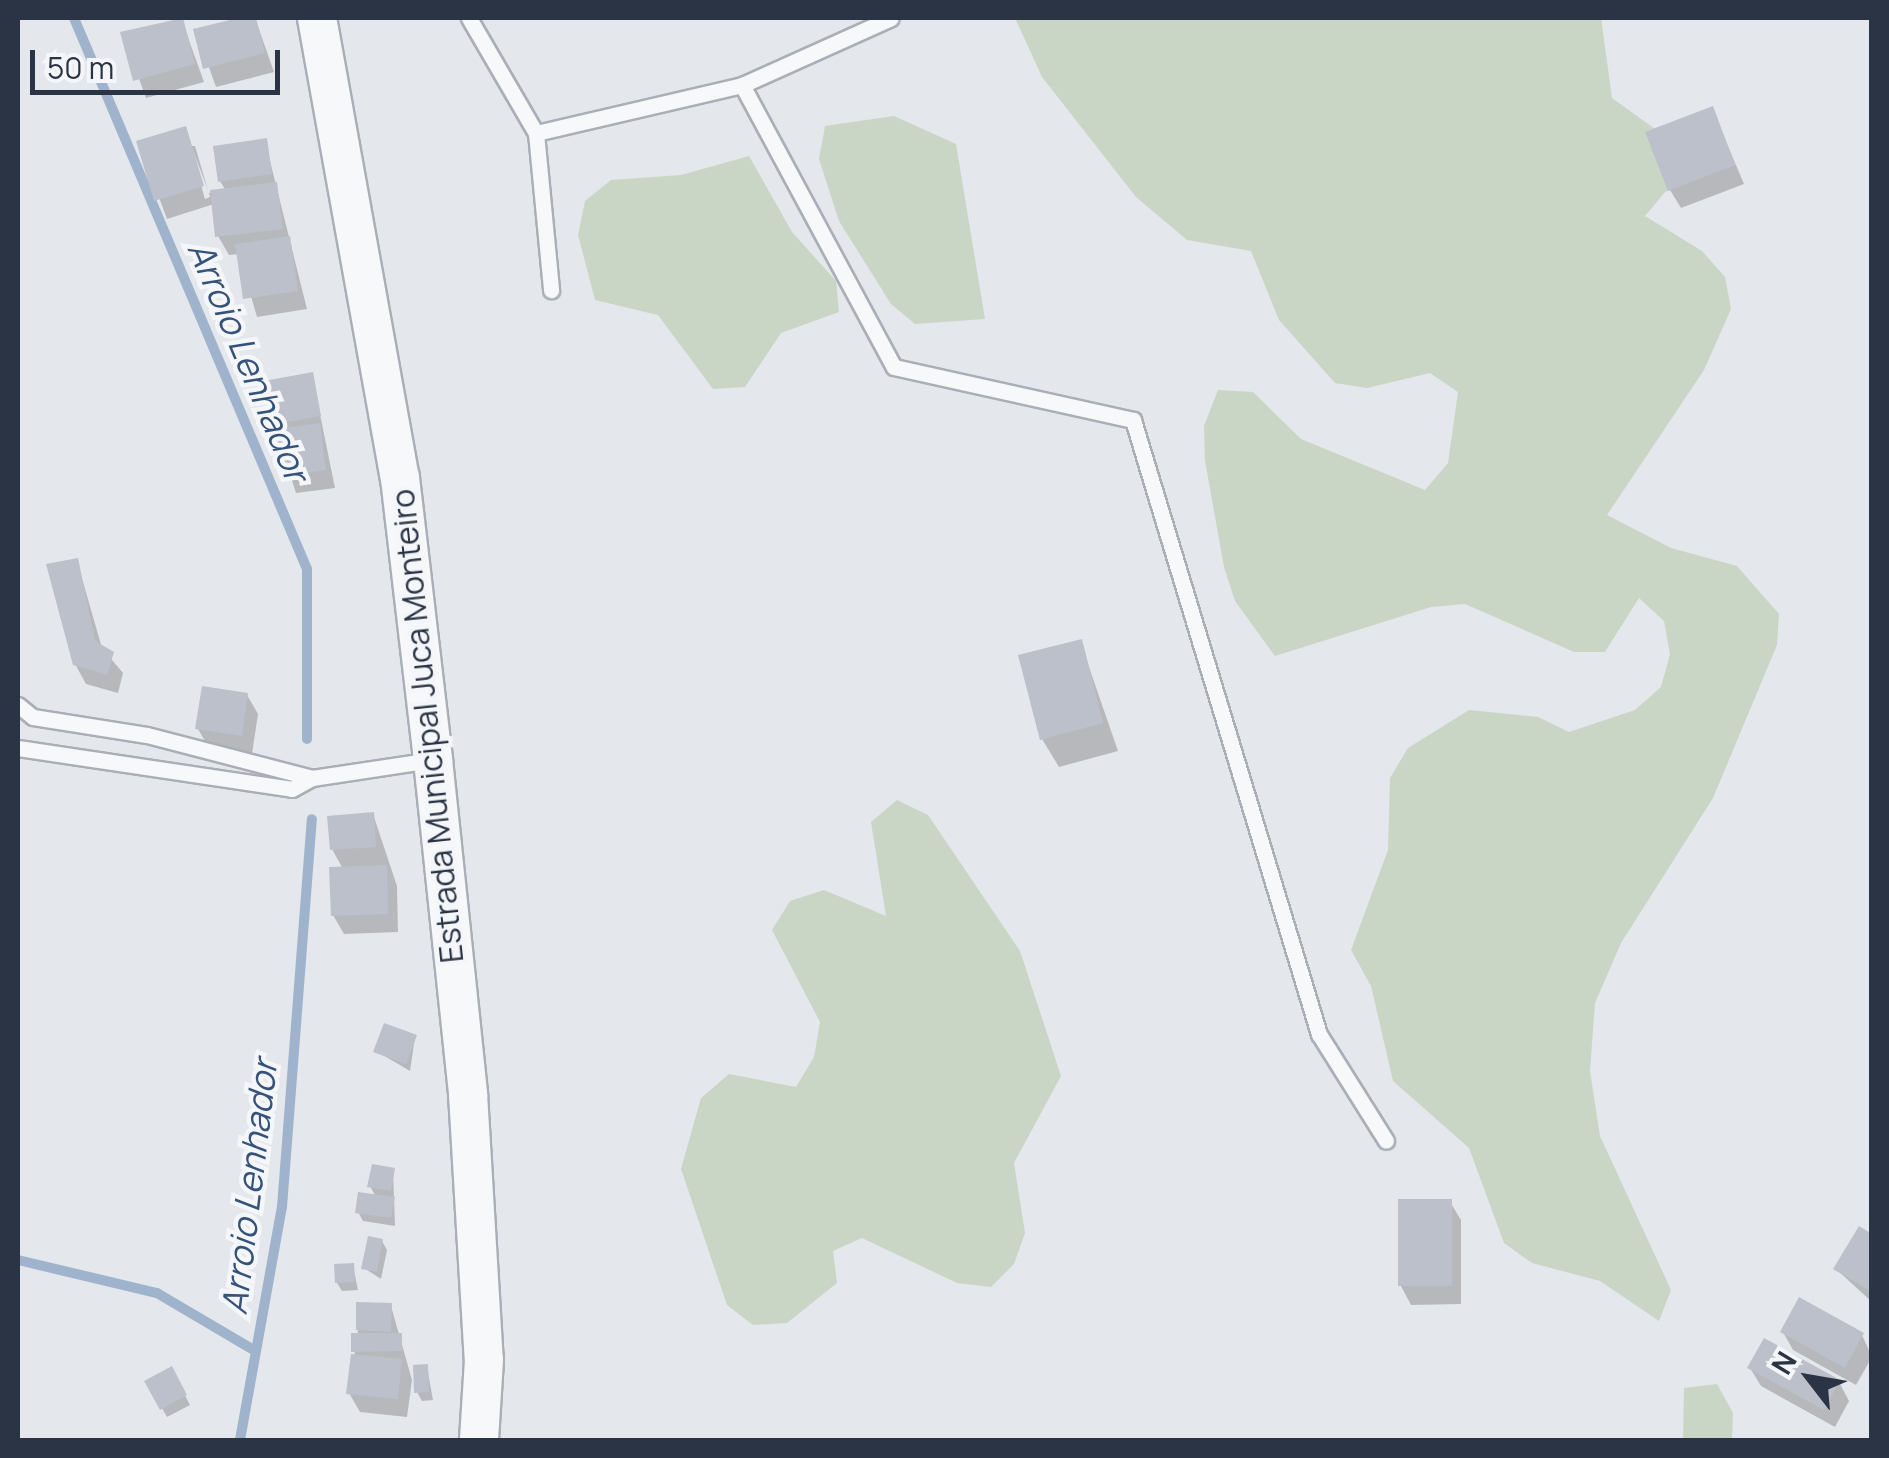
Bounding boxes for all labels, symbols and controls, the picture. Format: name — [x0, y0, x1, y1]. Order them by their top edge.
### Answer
scale bar — [35, 30, 285, 92]
text: 50 m — [47, 47, 114, 88]
water label: Arroio Lenhador — [180, 235, 318, 487]
street label: Estrada Municipal Juca Monteiro — [383, 487, 471, 965]
water label: Arroio Lenhador — [213, 1057, 285, 1317]
north arrow — [1759, 1328, 1859, 1428]
text: N — [1762, 1344, 1805, 1381]

